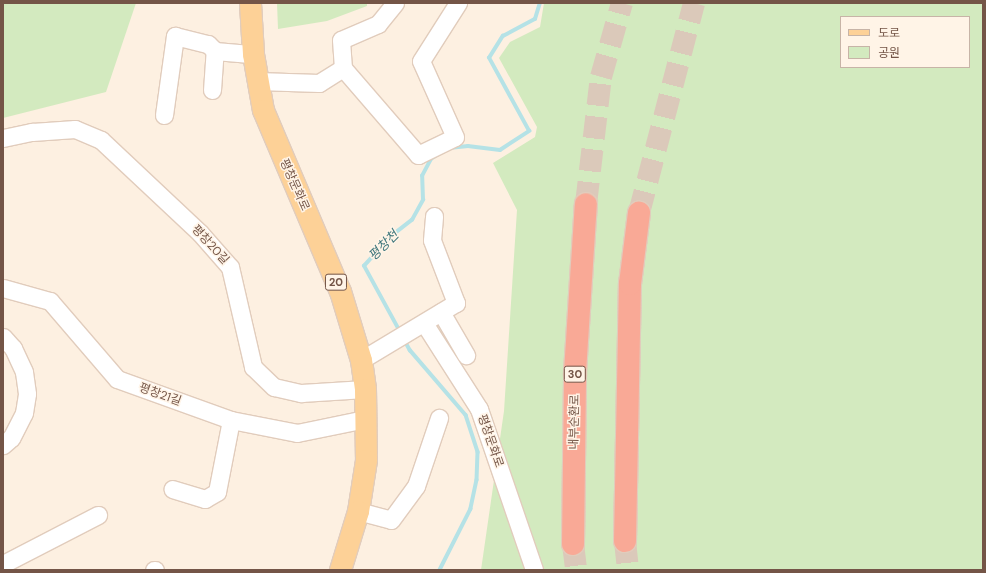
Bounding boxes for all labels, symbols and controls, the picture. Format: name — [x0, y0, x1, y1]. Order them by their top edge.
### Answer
legend — [840, 16, 970, 68]
text: 도로 — [878, 25, 900, 41]
text: 공원 — [878, 45, 900, 61]
street label: 평창문화로 — [276, 157, 312, 213]
street label: 평창20길 — [188, 222, 232, 268]
water label: 평창천 — [366, 228, 402, 264]
road number: 20 — [324, 273, 348, 291]
road number: 30 — [563, 365, 587, 383]
street label: 평창21길 — [137, 381, 183, 409]
street label: 내부순환로 — [567, 394, 583, 450]
street label: 평창문화로 — [474, 413, 506, 469]

